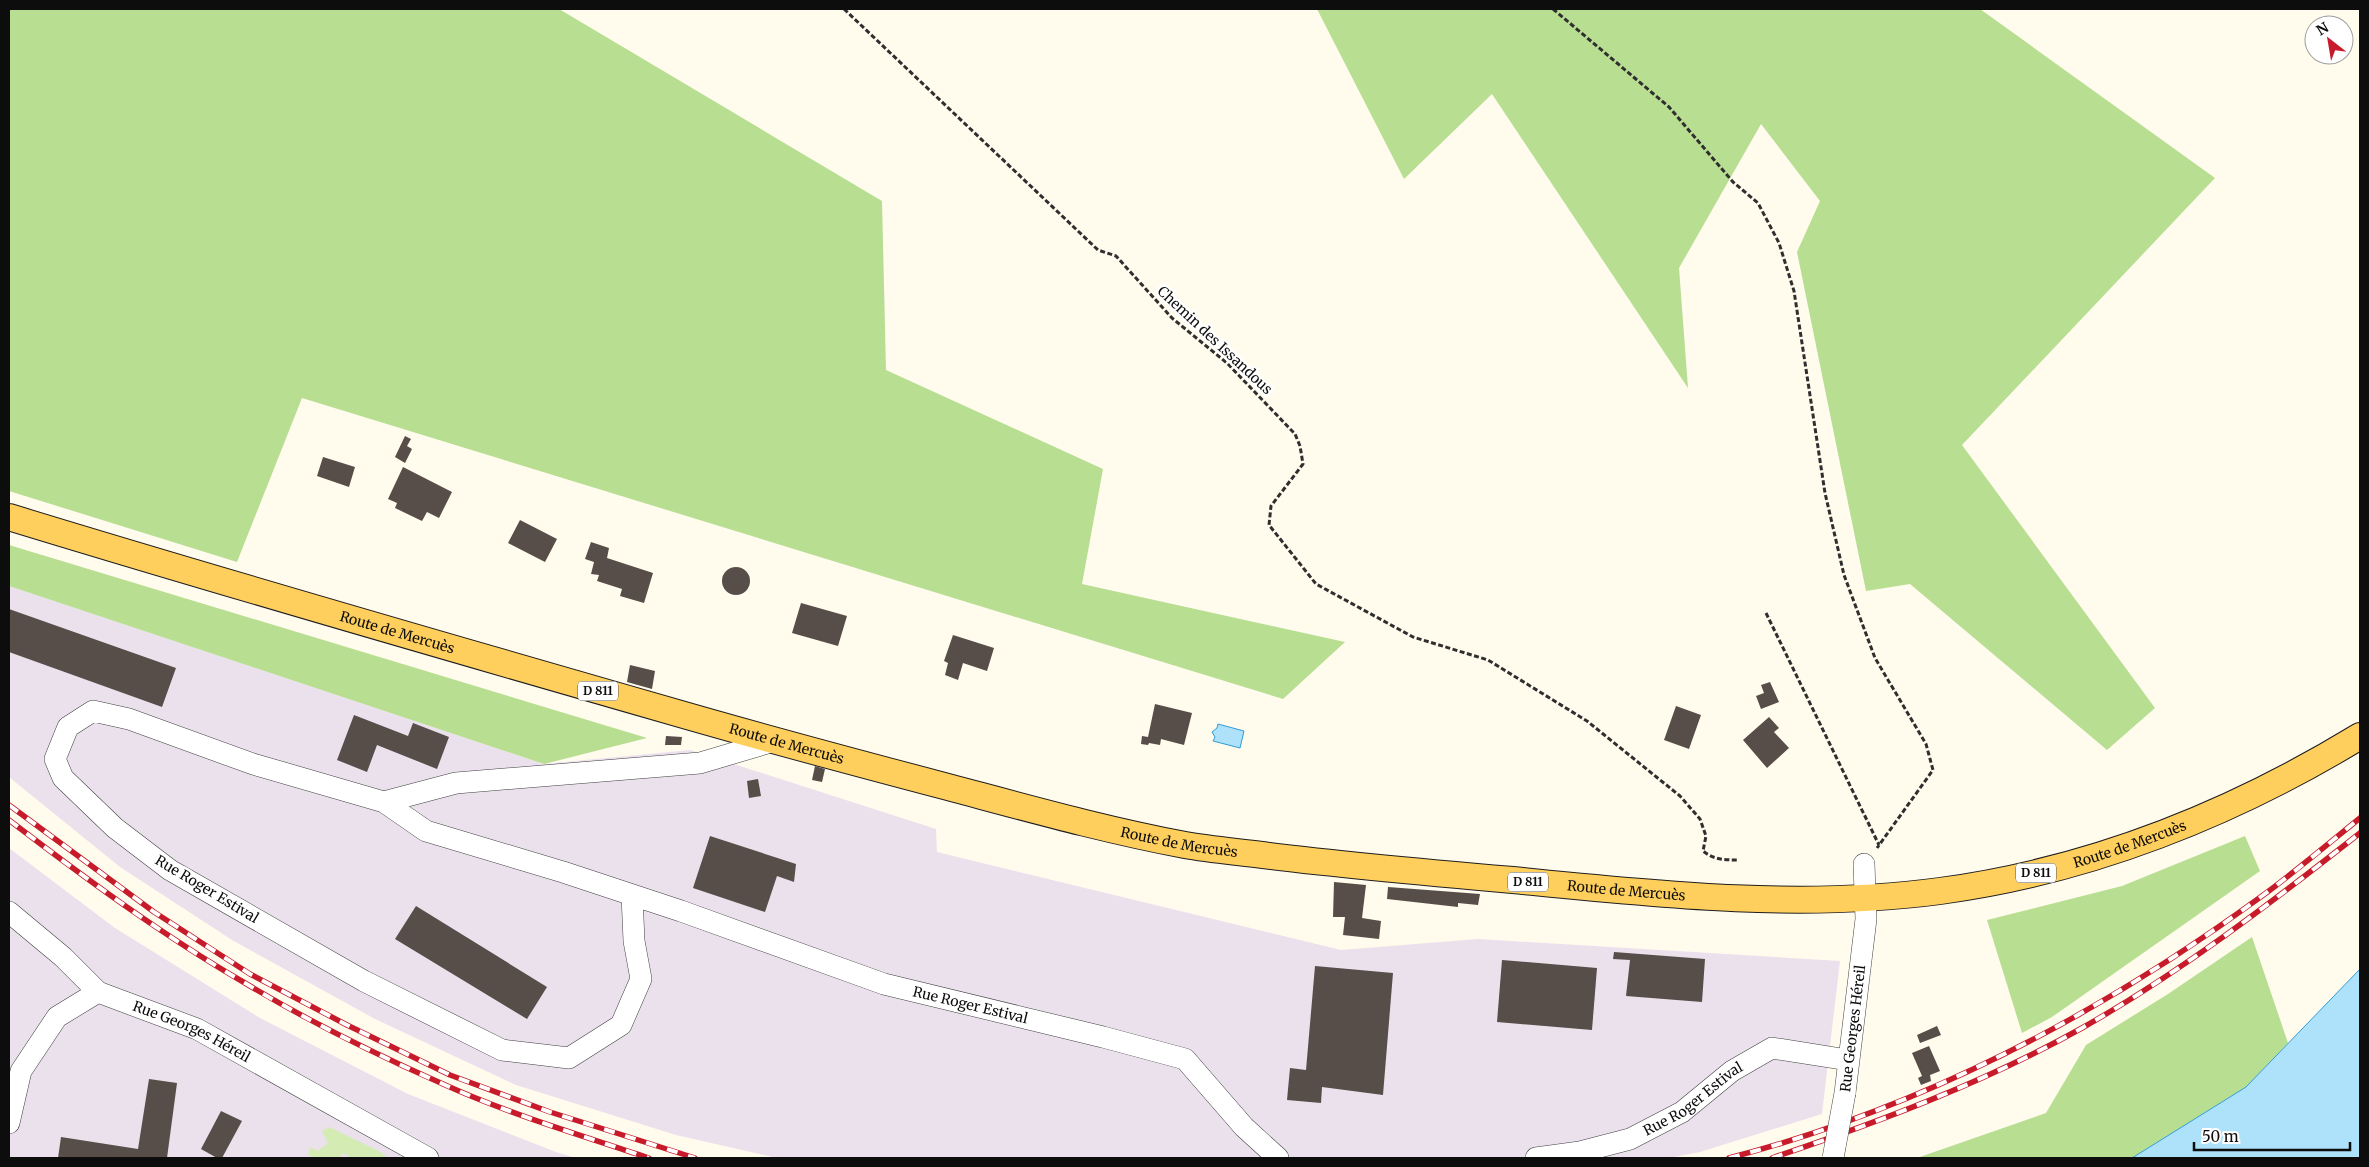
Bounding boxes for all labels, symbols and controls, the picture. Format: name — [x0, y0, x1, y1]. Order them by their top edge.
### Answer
north arrow — [2304, 15, 2354, 65]
text: N — [2313, 18, 2332, 39]
street label: Chemin des Issandous — [1154, 282, 1276, 398]
street label: Route de Mercuès — [338, 607, 457, 658]
road number: D 811 — [578, 681, 618, 700]
street label: Route de Mercuès — [727, 719, 846, 768]
street label: Route de Mercuès — [2071, 816, 2189, 872]
street label: Route de Mercuès — [1119, 823, 1239, 861]
street label: Rue Roger Estival — [152, 851, 263, 927]
road number: D 811 — [2016, 864, 2056, 882]
road number: D 811 — [1508, 872, 1548, 892]
street label: Route de Mercuès — [1566, 876, 1686, 905]
street label: Rue Georges Héreil — [1836, 963, 1869, 1093]
street label: Rue Roger Estival — [911, 982, 1030, 1028]
street label: Rue Georges Héreil — [130, 997, 254, 1066]
street label: Rue Roger Estival — [1640, 1058, 1746, 1140]
scale bar — [2194, 1120, 2350, 1152]
text: 50 m — [2202, 1127, 2239, 1146]

